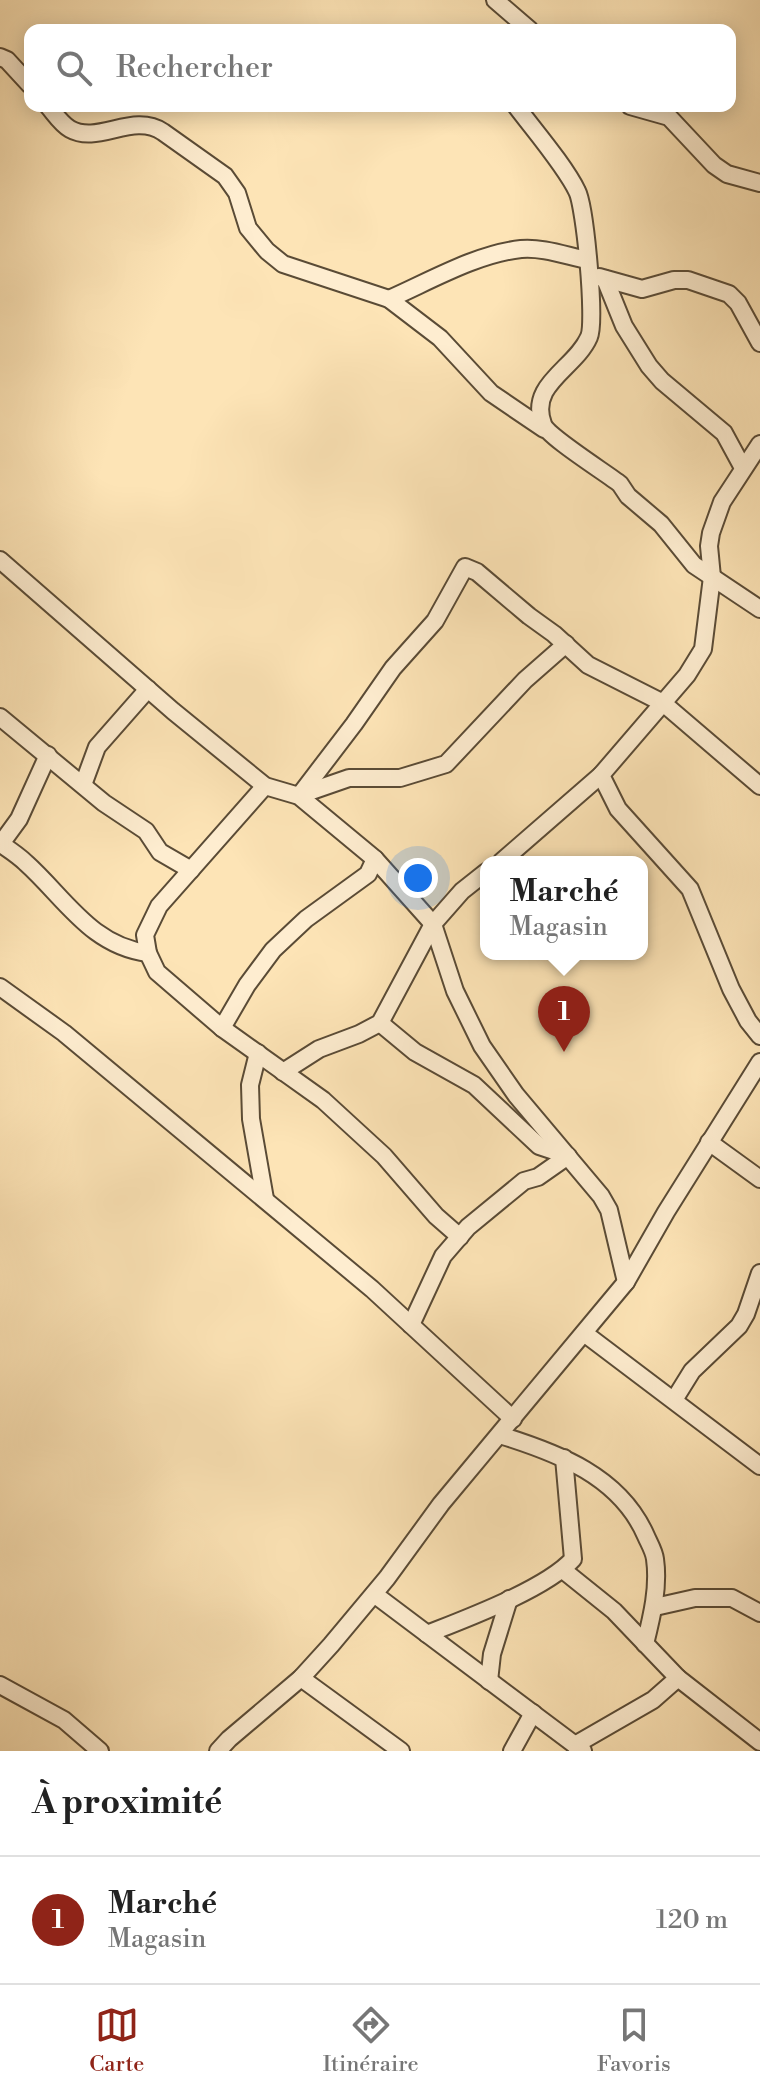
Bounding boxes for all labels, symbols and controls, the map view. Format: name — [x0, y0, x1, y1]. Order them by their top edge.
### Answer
search box — [24, 24, 736, 112]
icon: search — [52, 46, 96, 90]
text: Rechercher — [116, 49, 273, 87]
popup — [480, 856, 648, 960]
your location — [398, 858, 438, 898]
text: Marché — [509, 873, 619, 911]
text: Magasin — [509, 911, 608, 943]
pin: 1 — [538, 986, 590, 1052]
text: À proximité — [32, 1782, 222, 1824]
text: Marché — [108, 1885, 217, 1923]
text: 1 — [52, 1904, 64, 1936]
text: 120 m — [656, 1904, 728, 1936]
text: Magasin — [108, 1923, 206, 1955]
tab: Carte — [89, 2003, 144, 2078]
tab: Itinéraire — [323, 2003, 419, 2078]
tab: Favoris — [597, 2003, 671, 2078]

